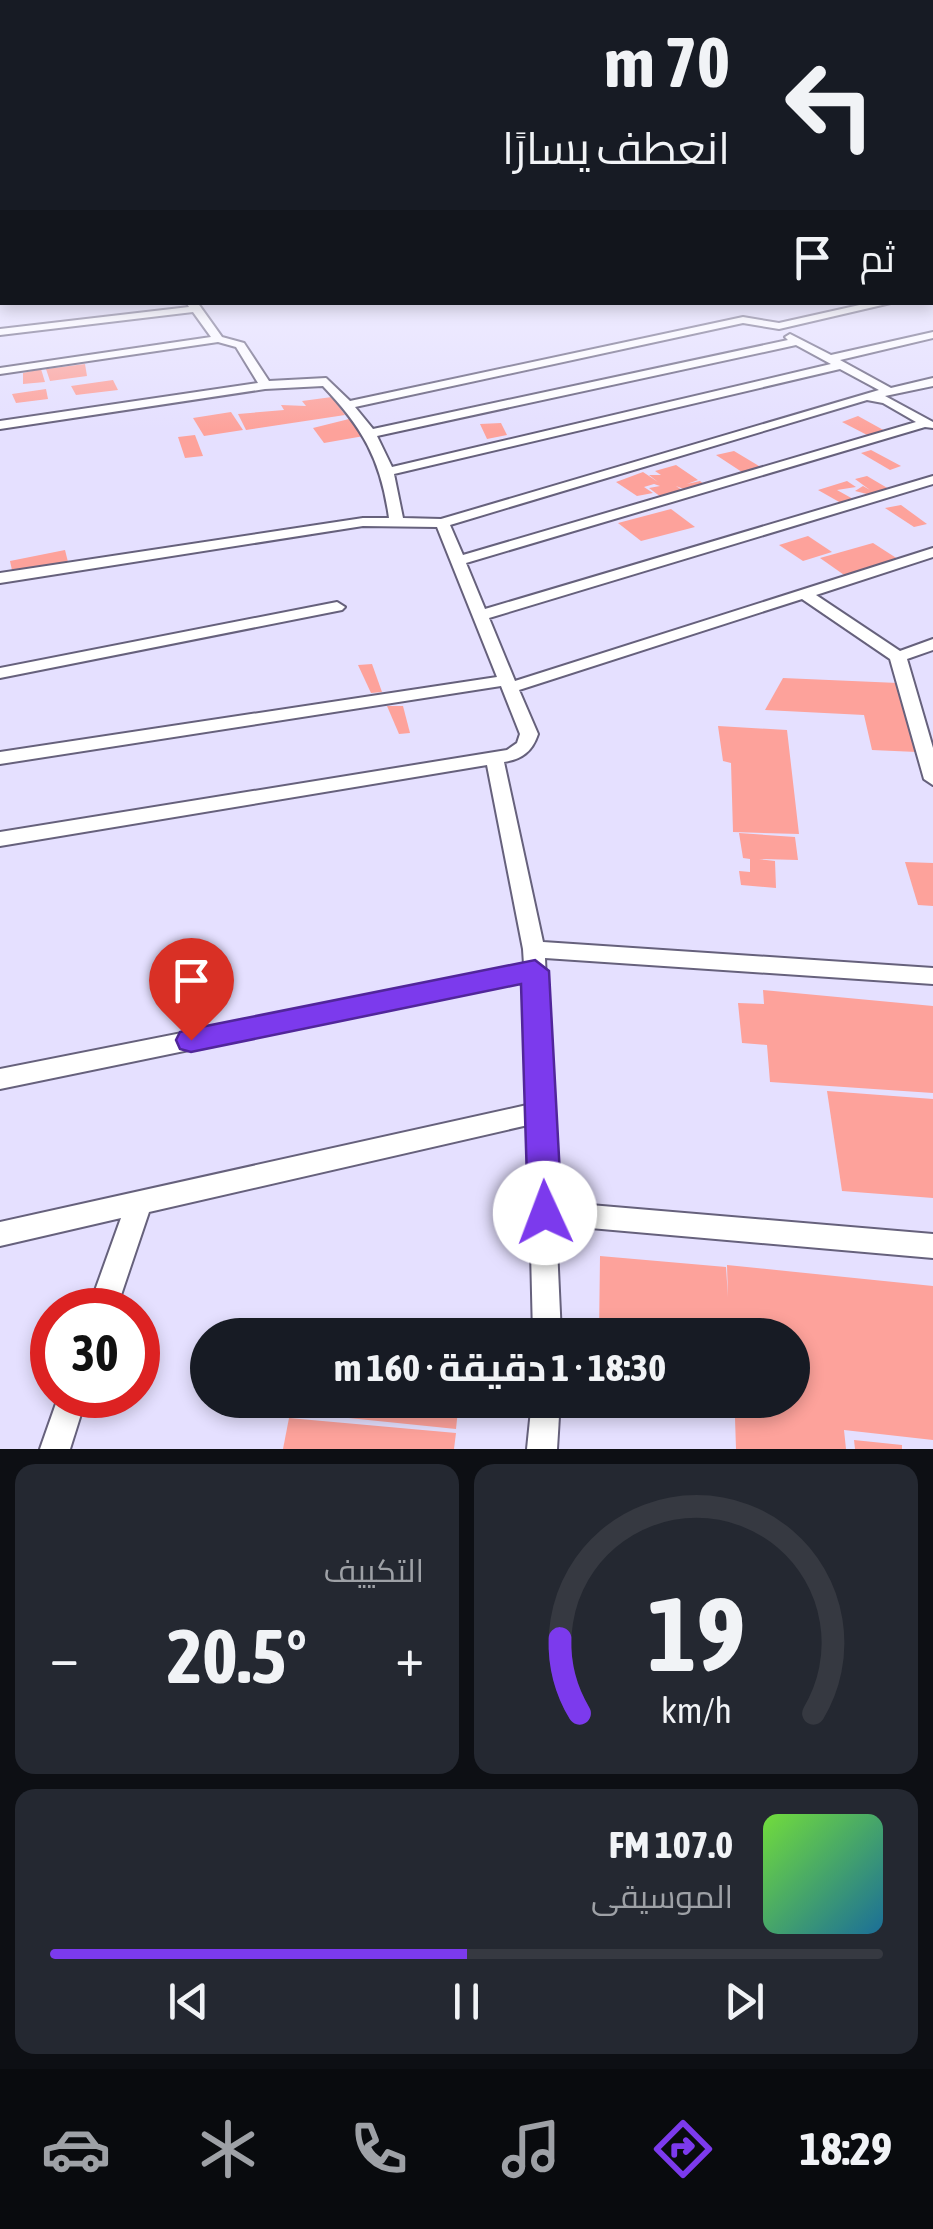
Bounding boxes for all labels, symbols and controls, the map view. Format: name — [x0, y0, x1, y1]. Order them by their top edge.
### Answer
text: 70 m — [604, 22, 730, 102]
icon: left — [765, 40, 895, 170]
text: انعطف يسارًا — [502, 122, 730, 174]
icon: arrive — [785, 230, 840, 285]
text: ثم — [860, 237, 895, 280]
pin — [149, 938, 234, 1041]
icon: arrive — [164, 953, 219, 1008]
position arrow — [493, 1161, 597, 1265]
speed limit sign: 30 — [30, 1288, 160, 1418]
text: 18:30 · 1 دقيقة · 160 m — [334, 1346, 666, 1389]
text: التكييف — [324, 1552, 424, 1589]
text: 19 — [647, 1574, 745, 1693]
text: 20.5° — [167, 1613, 307, 1699]
text: − — [50, 1625, 79, 1688]
text: + — [395, 1625, 424, 1688]
text: km/h — [661, 1690, 731, 1731]
text: 107.0 FM — [609, 1823, 733, 1866]
text: الموسيقى — [591, 1878, 733, 1915]
icon: previous — [161, 1974, 216, 2029]
icon: pause — [439, 1974, 494, 2029]
icon: next — [717, 1974, 772, 2029]
icon: car — [41, 2114, 111, 2184]
icon: climate — [193, 2114, 263, 2184]
icon: phone — [344, 2114, 414, 2184]
icon: music — [496, 2114, 566, 2184]
icon: directions — [648, 2114, 718, 2184]
text: 18:29 — [800, 2123, 892, 2175]

